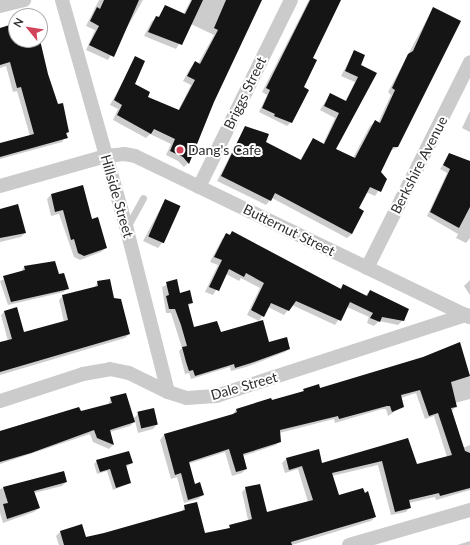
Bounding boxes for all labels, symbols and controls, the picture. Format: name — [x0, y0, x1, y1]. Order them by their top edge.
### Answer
north arrow — [8, 8, 48, 48]
text: N — [10, 15, 26, 29]
street label: Briggs Street — [220, 54, 270, 132]
street label: Berkshire Avenue — [387, 113, 451, 217]
place label: Dang's Cafe — [188, 142, 261, 158]
marker: Dang's Cafe — [175, 145, 185, 155]
street label: Hillside Street — [97, 153, 137, 239]
street label: Butternut Street — [240, 201, 338, 259]
street label: Dale Street — [209, 368, 279, 404]

